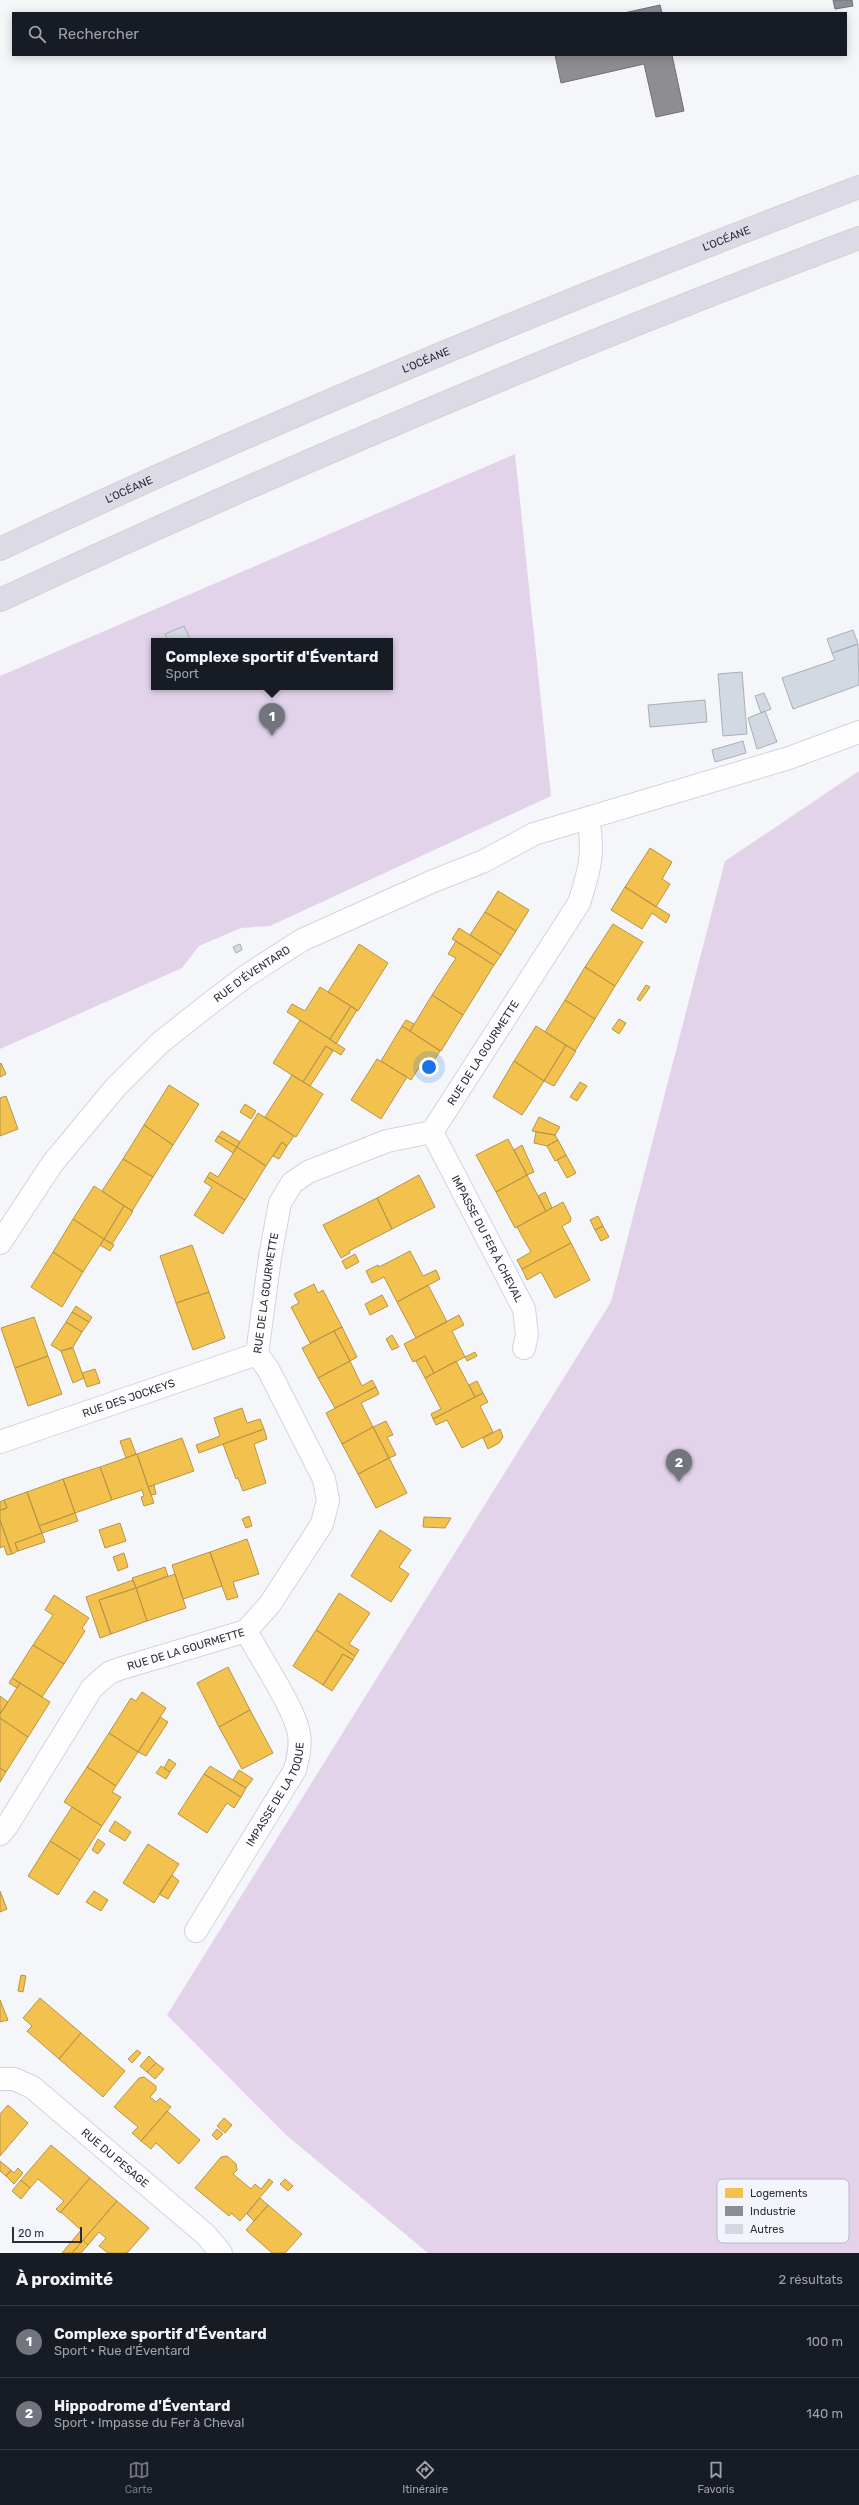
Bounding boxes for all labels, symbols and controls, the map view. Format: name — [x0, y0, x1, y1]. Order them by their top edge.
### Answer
search box — [12, 12, 847, 56]
icon: search — [26, 23, 48, 45]
text: Rechercher — [58, 25, 139, 43]
street label: L’OCÉANE — [701, 223, 753, 254]
street label: L’OCÉANE — [400, 344, 452, 376]
street label: L’OCÉANE — [103, 473, 155, 506]
popup — [151, 638, 393, 690]
text: Complexe sportif d'Éventard — [166, 648, 378, 666]
text: Sport — [166, 666, 199, 681]
pin: 1 — [259, 703, 285, 736]
street label: RUE D'ÉVENTARD — [211, 943, 293, 1005]
street label: RUE DE LA GOURMETTE — [445, 998, 522, 1108]
your location — [419, 1057, 439, 1077]
street label: IMPASSE DU FER À CHEVAL — [449, 1173, 525, 1304]
street label: RUE DE LA GOURMETTE — [251, 1231, 281, 1354]
street label: RUE DES JOCKEYS — [81, 1377, 177, 1420]
pin: 2 — [666, 1449, 692, 1482]
street label: RUE DE LA GOURMETTE — [126, 1626, 247, 1673]
street label: IMPASSE DE LA TOQUE — [244, 1741, 307, 1849]
street label: RUE DU PESAGE — [79, 2126, 151, 2191]
legend — [717, 2179, 849, 2243]
text: Logements — [750, 2187, 808, 2200]
text: Industrie — [750, 2205, 796, 2218]
text: Autres — [750, 2223, 784, 2236]
scale bar — [12, 2225, 82, 2244]
text: 20 m — [18, 2227, 44, 2240]
text: À proximité — [16, 2269, 113, 2289]
text: 2 résultats — [779, 2272, 843, 2287]
text: Complexe sportif d'Éventard — [54, 2325, 267, 2343]
text: 1 — [26, 2334, 32, 2349]
text: 100 m — [806, 2334, 843, 2349]
text: Sport · Rue d'Éventard — [54, 2343, 190, 2358]
text: Hippodrome d'Éventard — [54, 2397, 231, 2415]
text: 2 — [25, 2406, 33, 2421]
text: 140 m — [806, 2406, 843, 2421]
text: Sport · Impasse du Fer à Cheval — [54, 2415, 244, 2430]
tab: Carte — [125, 2459, 153, 2496]
tab: Itinéraire — [402, 2459, 448, 2496]
tab: Favoris — [698, 2459, 734, 2496]

